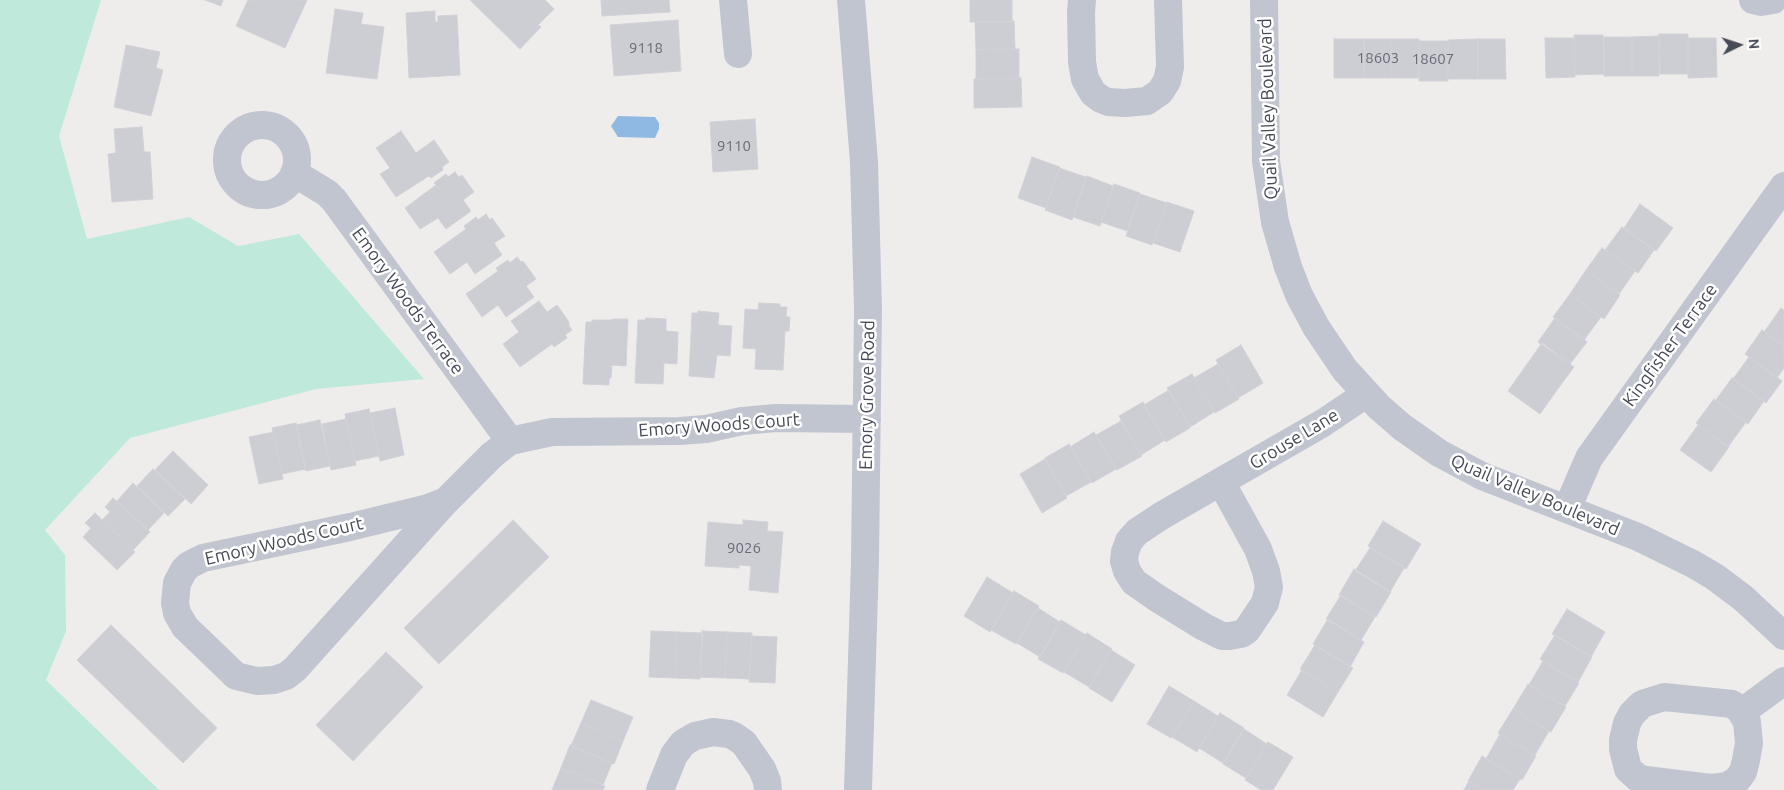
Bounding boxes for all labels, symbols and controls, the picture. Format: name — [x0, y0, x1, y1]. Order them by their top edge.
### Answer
street label: Quail Valley Boulevard — [1254, 18, 1282, 200]
north arrow — [1714, 20, 1764, 70]
text: N — [1746, 38, 1762, 50]
house number: 9118 — [629, 39, 663, 57]
house number: 18603 — [1357, 49, 1399, 67]
house number: 18607 — [1412, 50, 1454, 68]
house number: 9110 — [717, 137, 751, 155]
street label: Emory Woods Terrace — [347, 223, 469, 379]
street label: Kingfisher Terrace — [1618, 279, 1722, 411]
street label: Emory Grove Road — [855, 320, 879, 470]
street label: Grouse Lane — [1246, 404, 1342, 474]
street label: Emory Woods Court — [638, 409, 800, 441]
street label: Quail Valley Boulevard — [1447, 450, 1623, 540]
street label: Emory Woods Court — [203, 512, 365, 570]
house number: 9026 — [727, 539, 761, 557]

